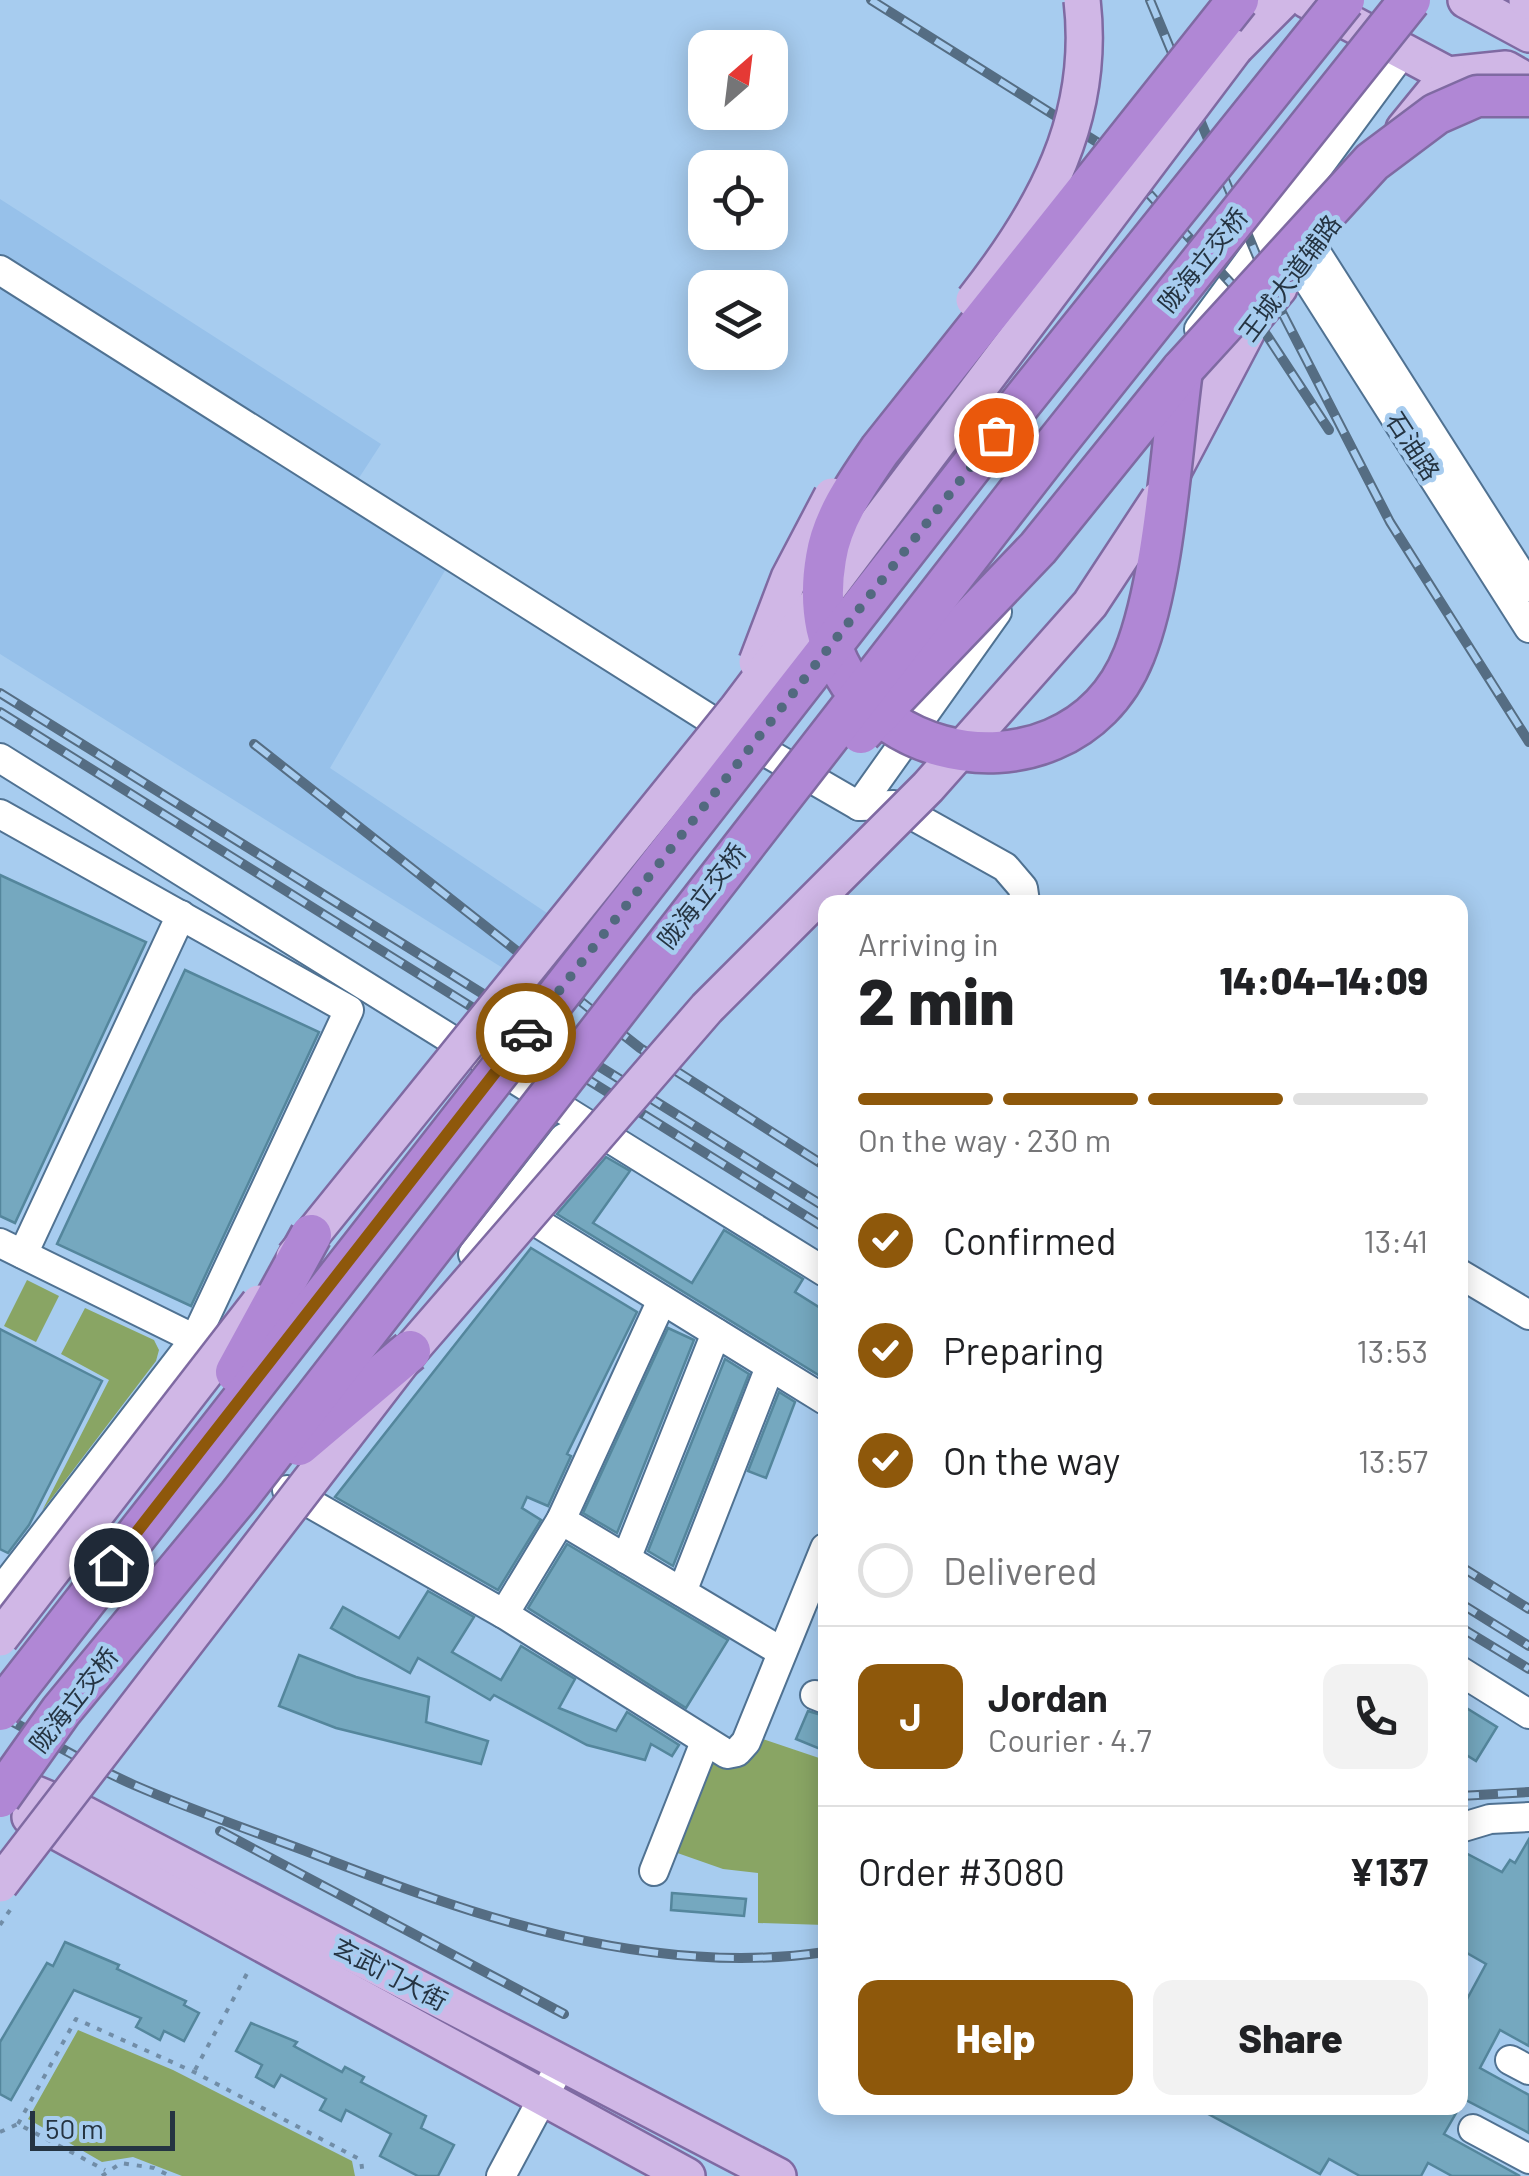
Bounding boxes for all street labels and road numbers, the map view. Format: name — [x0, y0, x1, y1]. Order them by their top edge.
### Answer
street label: 陇海立交桥 — [1151, 201, 1253, 317]
street label: 王城大道辅路 — [1232, 208, 1346, 346]
street label: 石油路 — [1381, 406, 1447, 485]
street label: 陇海立交桥 — [651, 837, 752, 954]
street label: 陇海立交桥 — [23, 1641, 124, 1758]
street label: 玄武门大街 — [328, 1931, 453, 2016]

